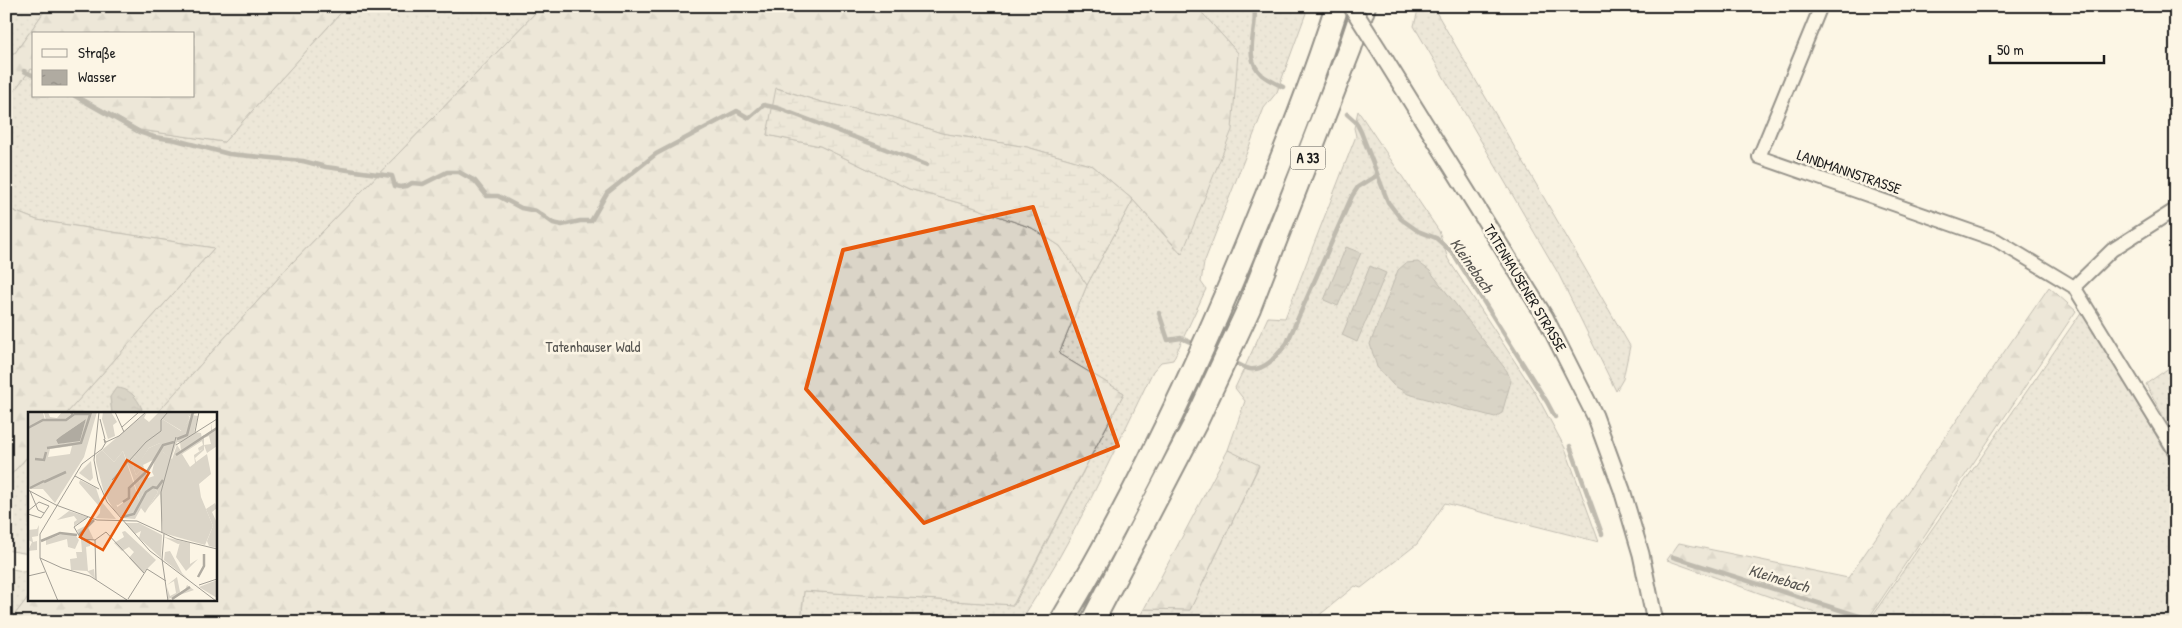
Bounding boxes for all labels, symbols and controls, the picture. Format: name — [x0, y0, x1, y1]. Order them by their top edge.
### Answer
legend — [32, 32, 195, 98]
scale bar — [1990, 32, 2103, 64]
text: 50 m — [1997, 39, 2024, 60]
text: Straße — [78, 42, 116, 63]
text: Wasser — [78, 66, 117, 87]
street label: LANDMANNSTRASSE — [1794, 144, 1904, 199]
road number: A 33 — [1290, 146, 1326, 170]
street label: TATENHAUSENER STRASSE — [1479, 220, 1572, 356]
water label: Kleinebach — [1445, 233, 1500, 298]
park label: Tatenhauser Wald — [546, 336, 641, 357]
inset map — [28, 412, 216, 600]
water label: Kleinebach — [1746, 558, 1813, 598]

